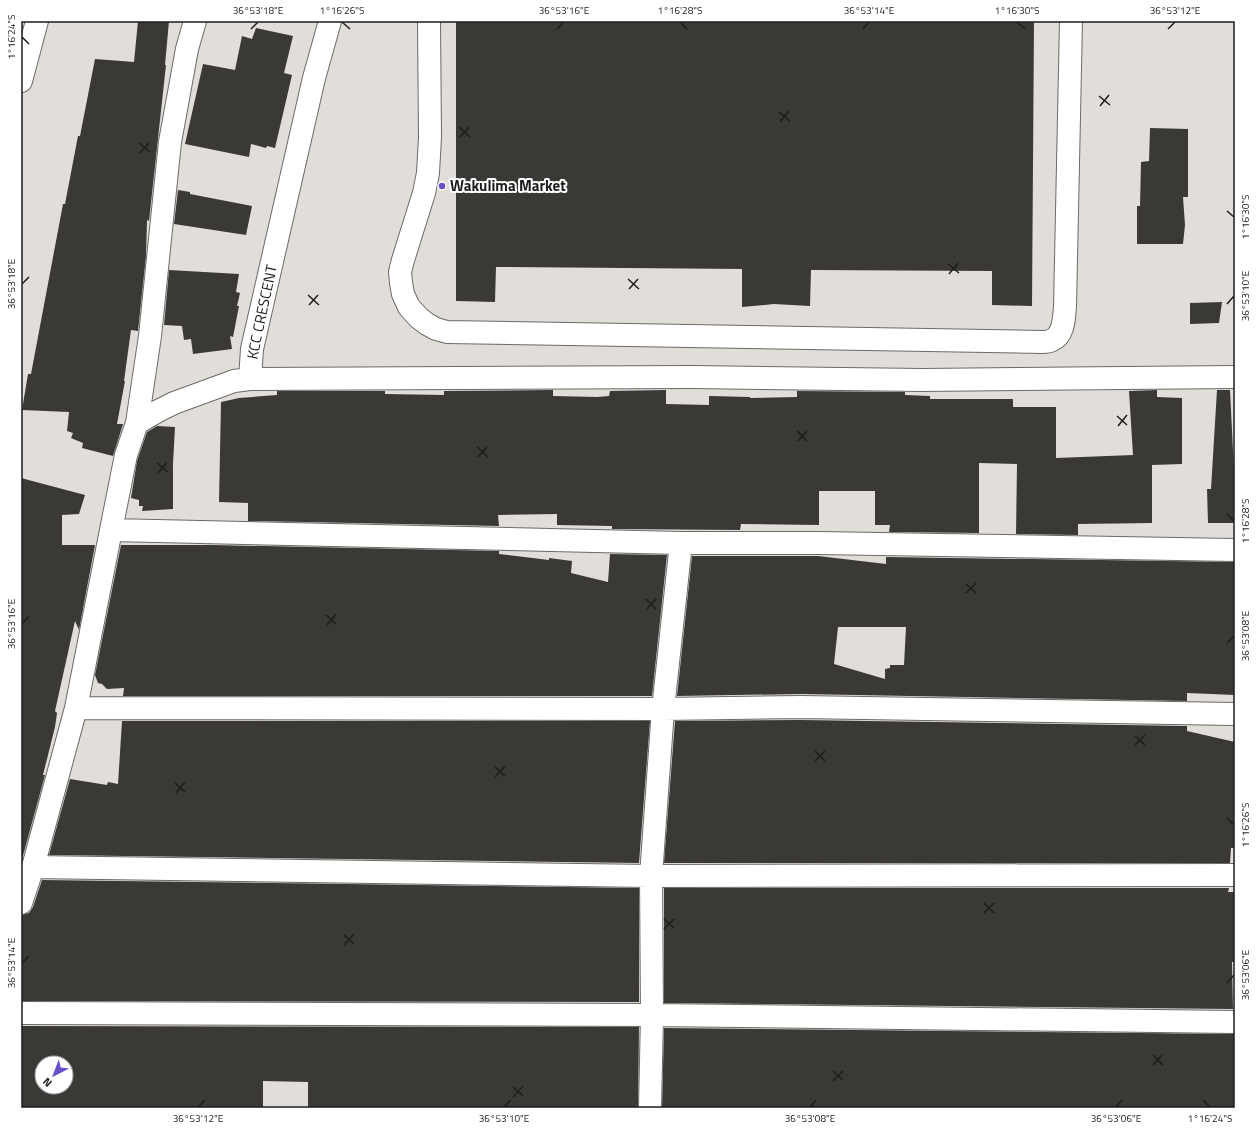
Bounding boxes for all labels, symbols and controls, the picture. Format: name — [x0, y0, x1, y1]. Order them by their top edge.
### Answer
text: 36°53'18"E — [233, 3, 284, 18]
text: 1°16'26"S — [320, 3, 364, 18]
text: 36°53'16"E — [539, 3, 590, 18]
text: 1°16'28"S — [658, 3, 702, 18]
text: 36°53'14"E — [844, 3, 895, 18]
text: 1°16'30"S — [995, 3, 1039, 18]
text: 36°53'12"E — [1150, 3, 1201, 18]
text: 1°16'24"S — [4, 15, 19, 59]
place label: Wakulima Market — [450, 174, 566, 197]
marker: Wakulima Market — [437, 181, 447, 191]
text: 1°16'30"S — [1238, 195, 1253, 239]
text: 36°53'18"E — [4, 258, 19, 309]
street label: KCC CRESCENT — [240, 262, 283, 361]
text: 36°53'10"E — [1238, 270, 1253, 321]
text: 1°16'28"S — [1238, 499, 1253, 543]
text: 36°53'16"E — [4, 598, 19, 649]
text: 36°53'08"E — [1238, 610, 1253, 661]
text: 1°16'26"S — [1238, 803, 1253, 847]
text: 36°53'14"E — [4, 937, 19, 988]
text: 36°53'06"E — [1238, 949, 1253, 1000]
north arrow — [34, 1055, 74, 1095]
text: N — [39, 1074, 55, 1091]
text: 36°53'12"E — [173, 1111, 224, 1126]
text: 36°53'10"E — [479, 1111, 530, 1126]
text: 36°53'08"E — [785, 1111, 836, 1126]
text: 36°53'06"E — [1091, 1111, 1142, 1126]
text: 1°16'24"S — [1188, 1111, 1232, 1126]

